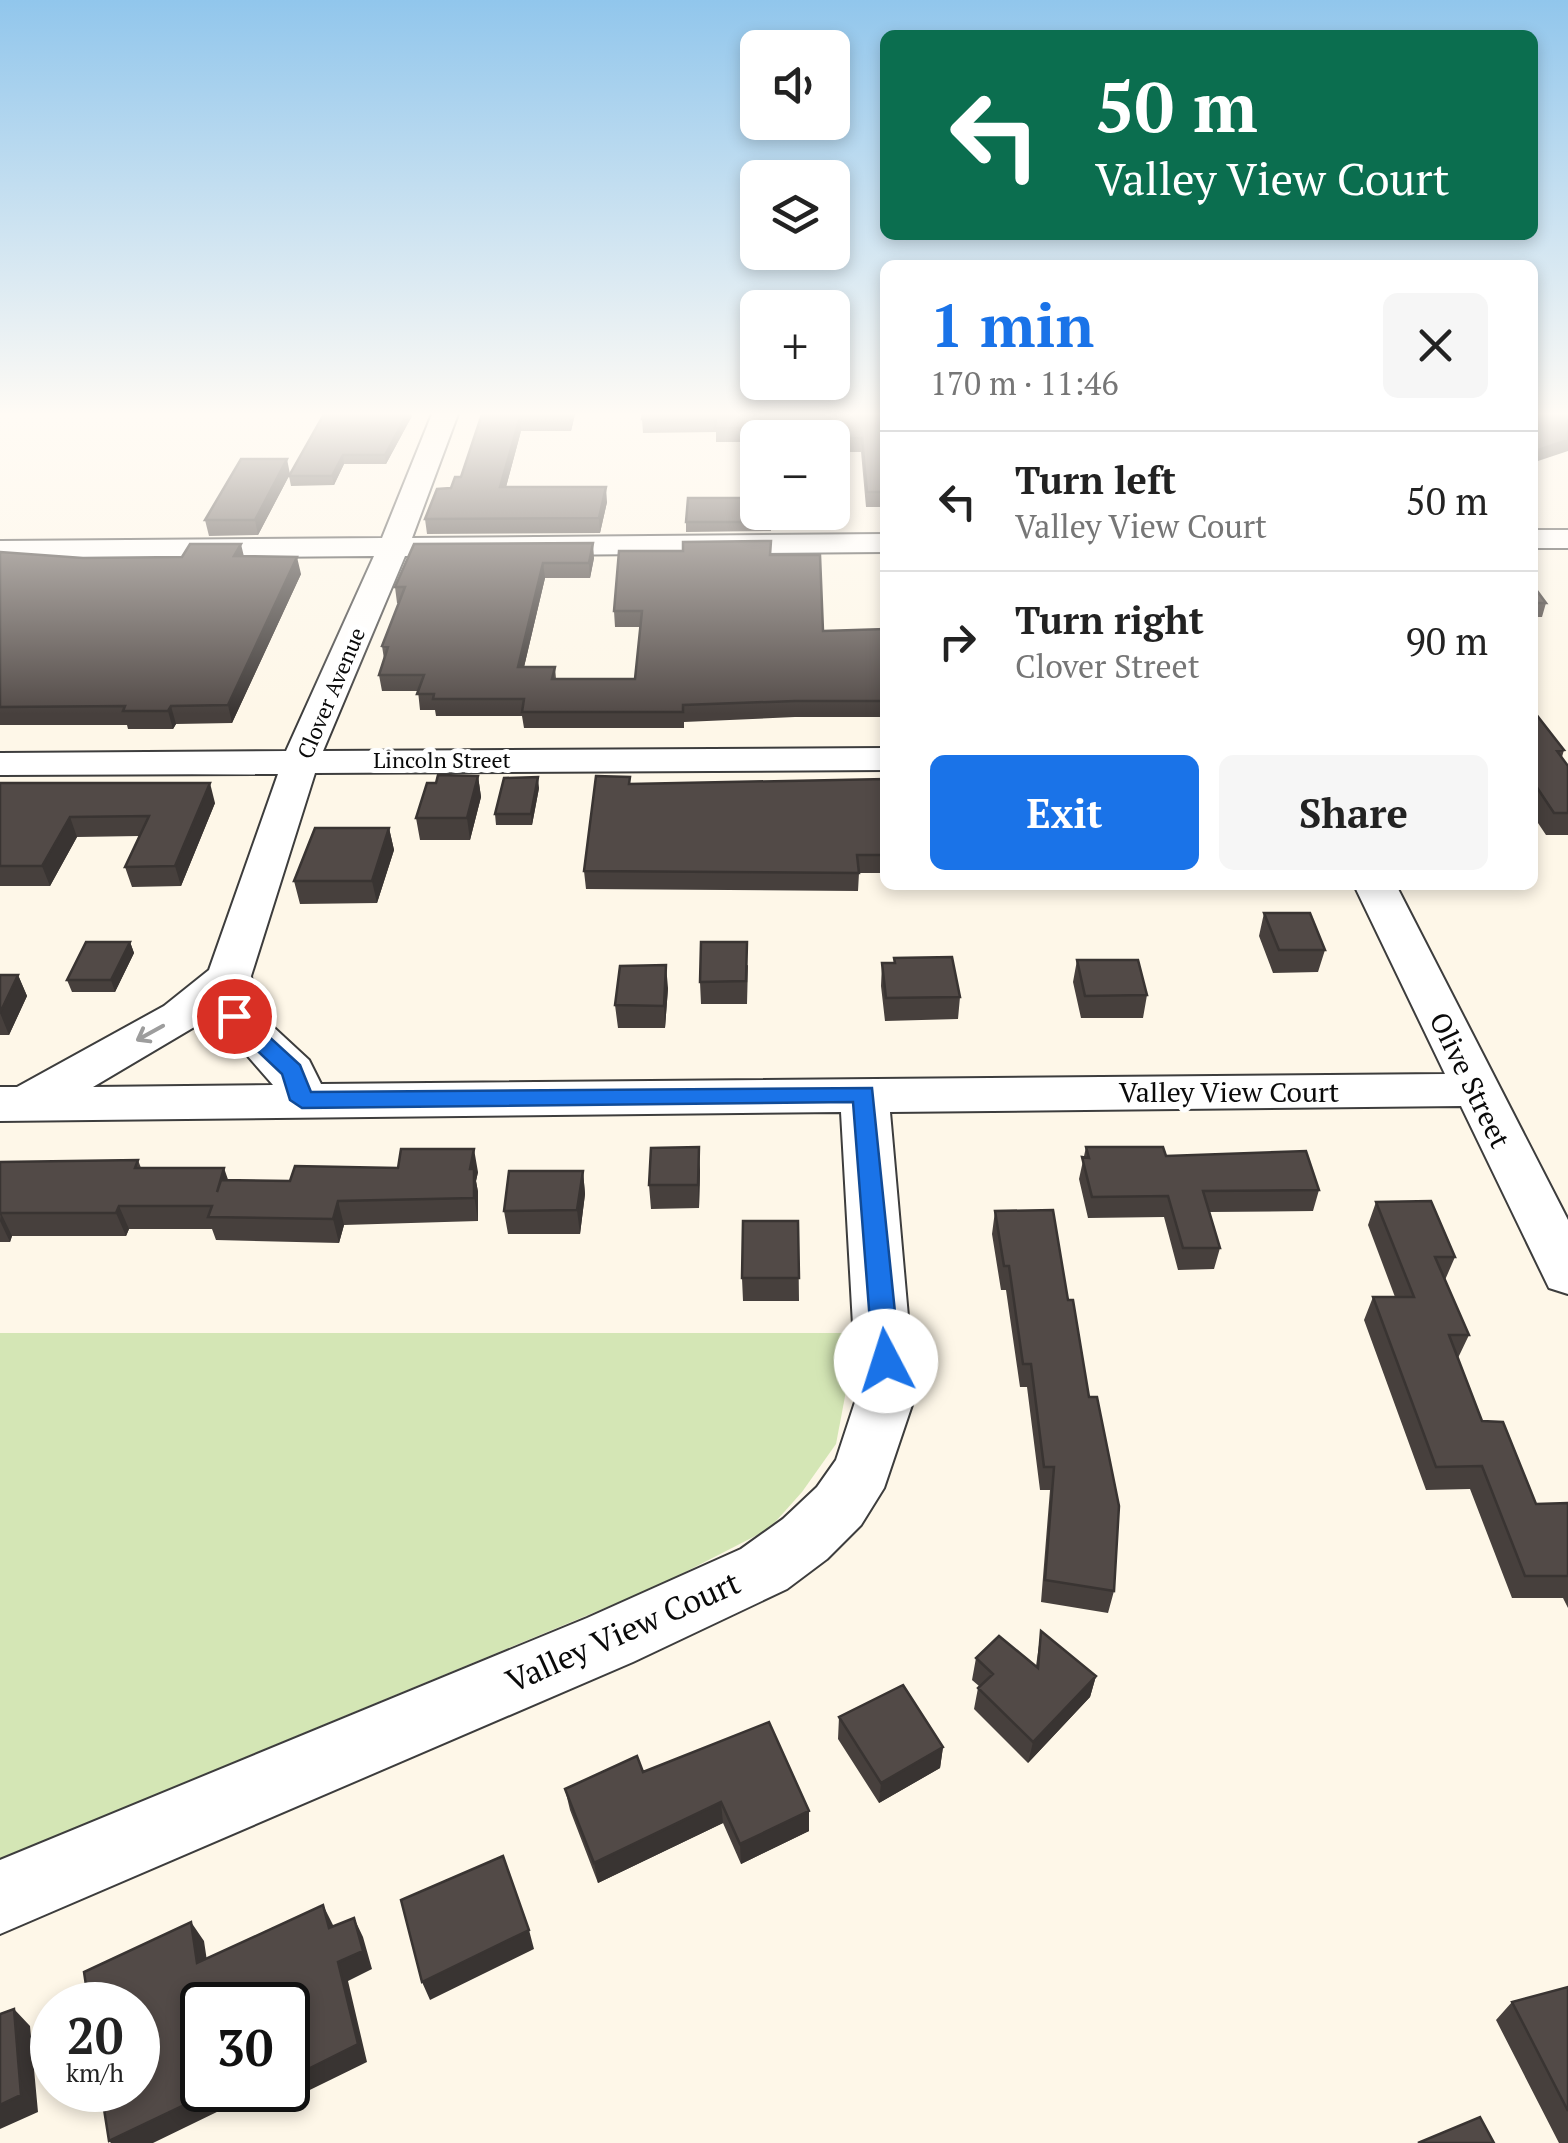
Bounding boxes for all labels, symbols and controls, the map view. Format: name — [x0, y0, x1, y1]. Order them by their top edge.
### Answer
map controls — [740, 30, 850, 530]
button: sound — [740, 30, 850, 140]
text: 50 m — [1095, 59, 1258, 152]
icon: left — [930, 70, 1060, 200]
text: Valley View Court — [1095, 148, 1449, 208]
button: layers — [740, 160, 850, 270]
text: 1 min — [930, 285, 1094, 364]
button: + — [740, 290, 850, 400]
button: close — [1383, 293, 1488, 398]
text: 170 m · 11:46 — [930, 362, 1118, 404]
button: − — [740, 420, 850, 530]
text: Turn left — [1015, 455, 1176, 505]
icon: left — [930, 474, 985, 529]
text: 50 m — [1405, 476, 1488, 526]
text: Valley View Court — [1015, 505, 1267, 547]
text: Turn right — [1015, 595, 1204, 645]
icon: right — [930, 614, 985, 669]
text: 90 m — [1405, 616, 1488, 666]
street label: Clover Avenue — [290, 623, 371, 763]
text: Clover Street — [1015, 645, 1200, 687]
street label: Lincoln Street — [373, 745, 511, 774]
button: Exit — [930, 755, 1199, 870]
button: Share — [1219, 755, 1488, 870]
pin — [192, 974, 277, 1059]
icon: arrive — [207, 989, 262, 1044]
street label: Olive Street — [1422, 1006, 1520, 1154]
one-way arrow — [135, 1023, 165, 1043]
street label: Valley View Court — [1119, 1073, 1340, 1110]
position arrow — [834, 1309, 938, 1413]
street label: Valley View Court — [499, 1561, 746, 1702]
speed limit sign: 30 — [180, 1982, 310, 2112]
text: 20 — [67, 2002, 123, 2068]
text: km/h — [66, 2056, 124, 2089]

